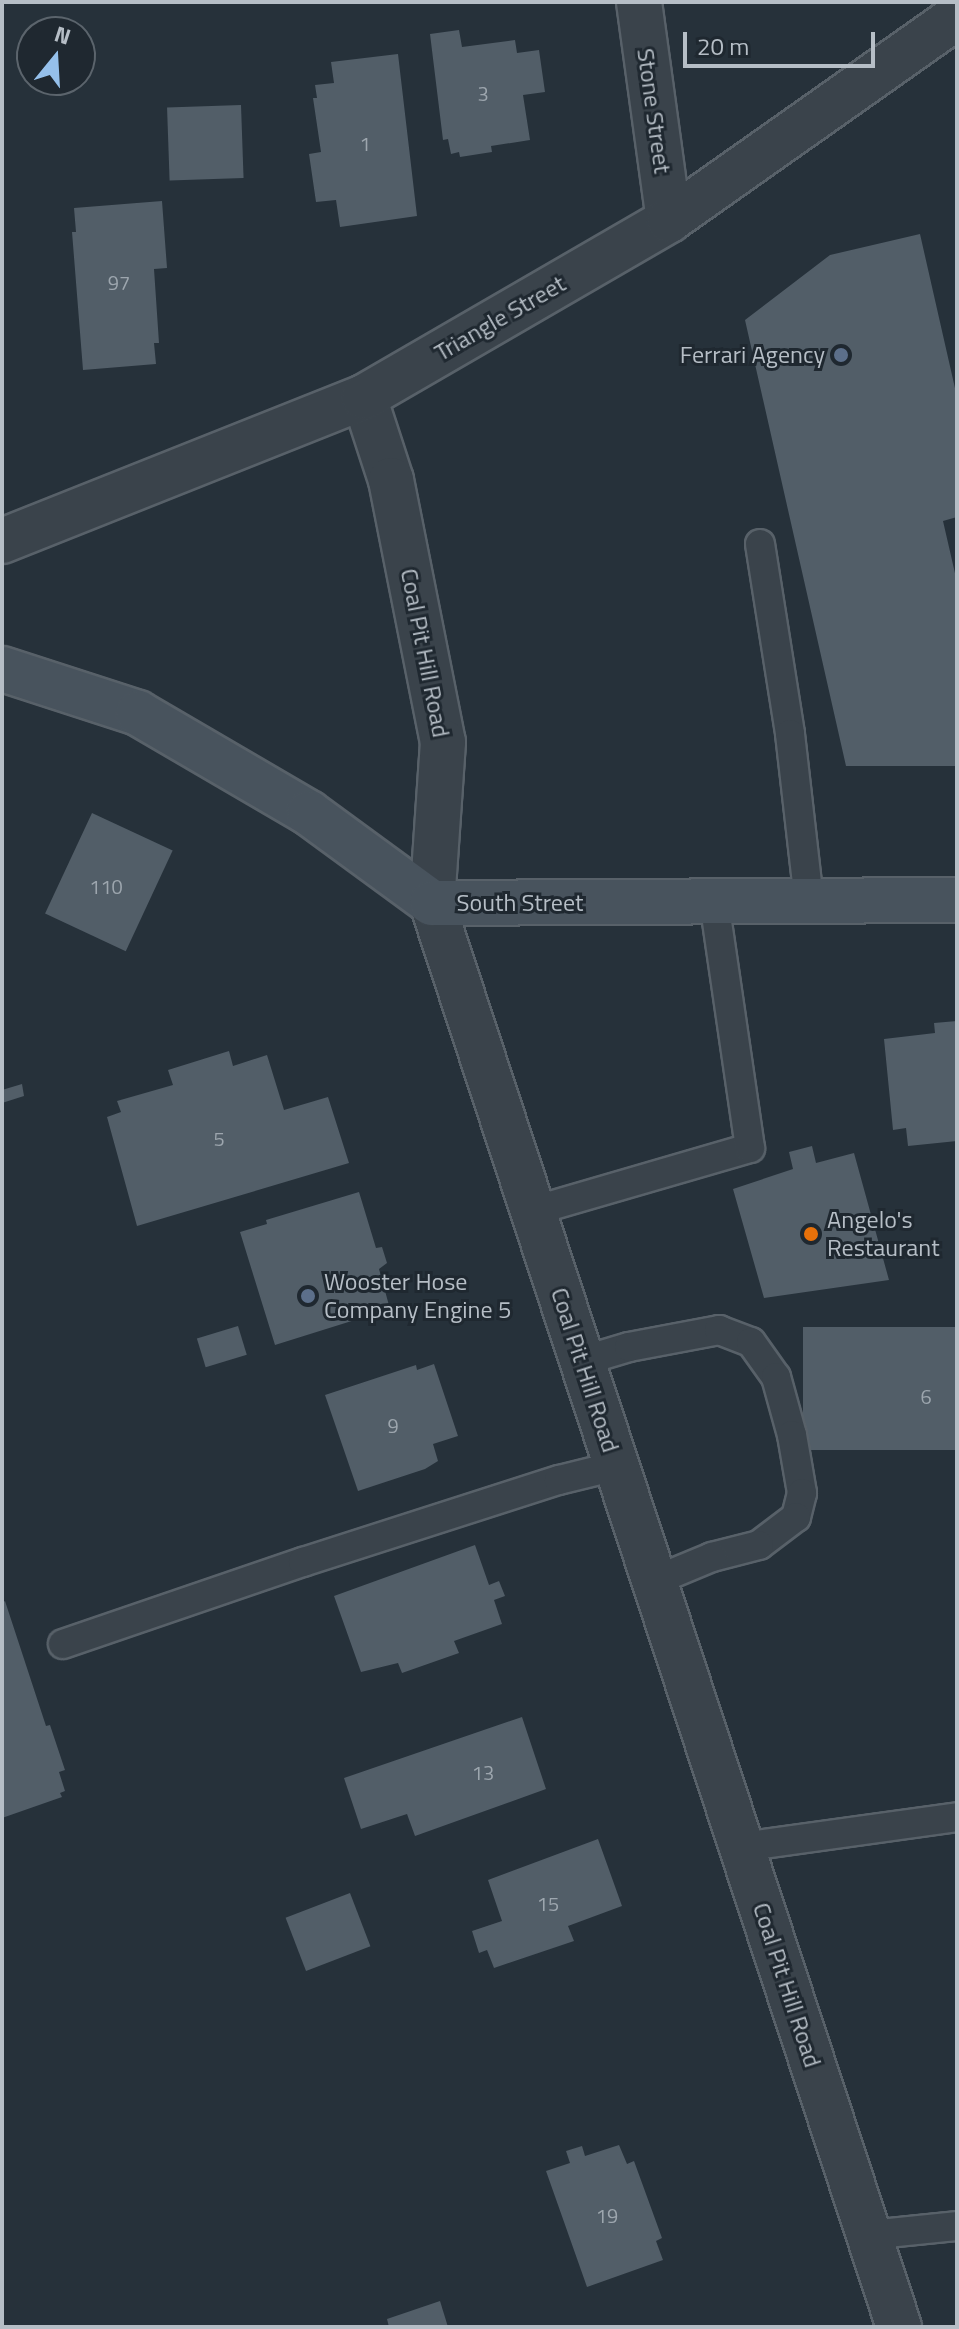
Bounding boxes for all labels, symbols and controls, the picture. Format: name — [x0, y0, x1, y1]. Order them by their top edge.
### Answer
north arrow — [16, 16, 96, 96]
scale bar — [687, 16, 879, 66]
text: N — [50, 17, 75, 54]
text: 20 m — [697, 28, 749, 64]
street label: Stone Street — [631, 47, 677, 175]
house number: 3 — [477, 81, 489, 105]
house number: 1 — [359, 131, 371, 155]
street label: Triangle Street — [430, 269, 570, 367]
house number: 97 — [108, 270, 130, 294]
place label: Ferrari Agency — [680, 341, 825, 369]
marker: Ferrari Agency — [832, 346, 850, 364]
street label: Coal Pit Hill Road — [395, 566, 455, 740]
house number: 110 — [89, 874, 123, 898]
street label: South Street — [457, 889, 583, 917]
house number: 5 — [213, 1126, 225, 1150]
place label: Angelo's Restaurant — [827, 1206, 940, 1262]
marker: Angelo's Restaurant — [802, 1225, 820, 1243]
place label: Wooster Hose Company Engine 5 — [324, 1268, 511, 1324]
street label: Coal Pit Hill Road — [545, 1284, 625, 1456]
marker: Wooster Hose Company Engine 5 — [299, 1287, 317, 1305]
house number: 6 — [920, 1384, 932, 1408]
house number: 9 — [387, 1413, 399, 1437]
house number: 13 — [472, 1760, 494, 1784]
house number: 15 — [537, 1891, 559, 1915]
street label: Coal Pit Hill Road — [747, 1899, 827, 2071]
house number: 19 — [596, 2203, 618, 2227]

